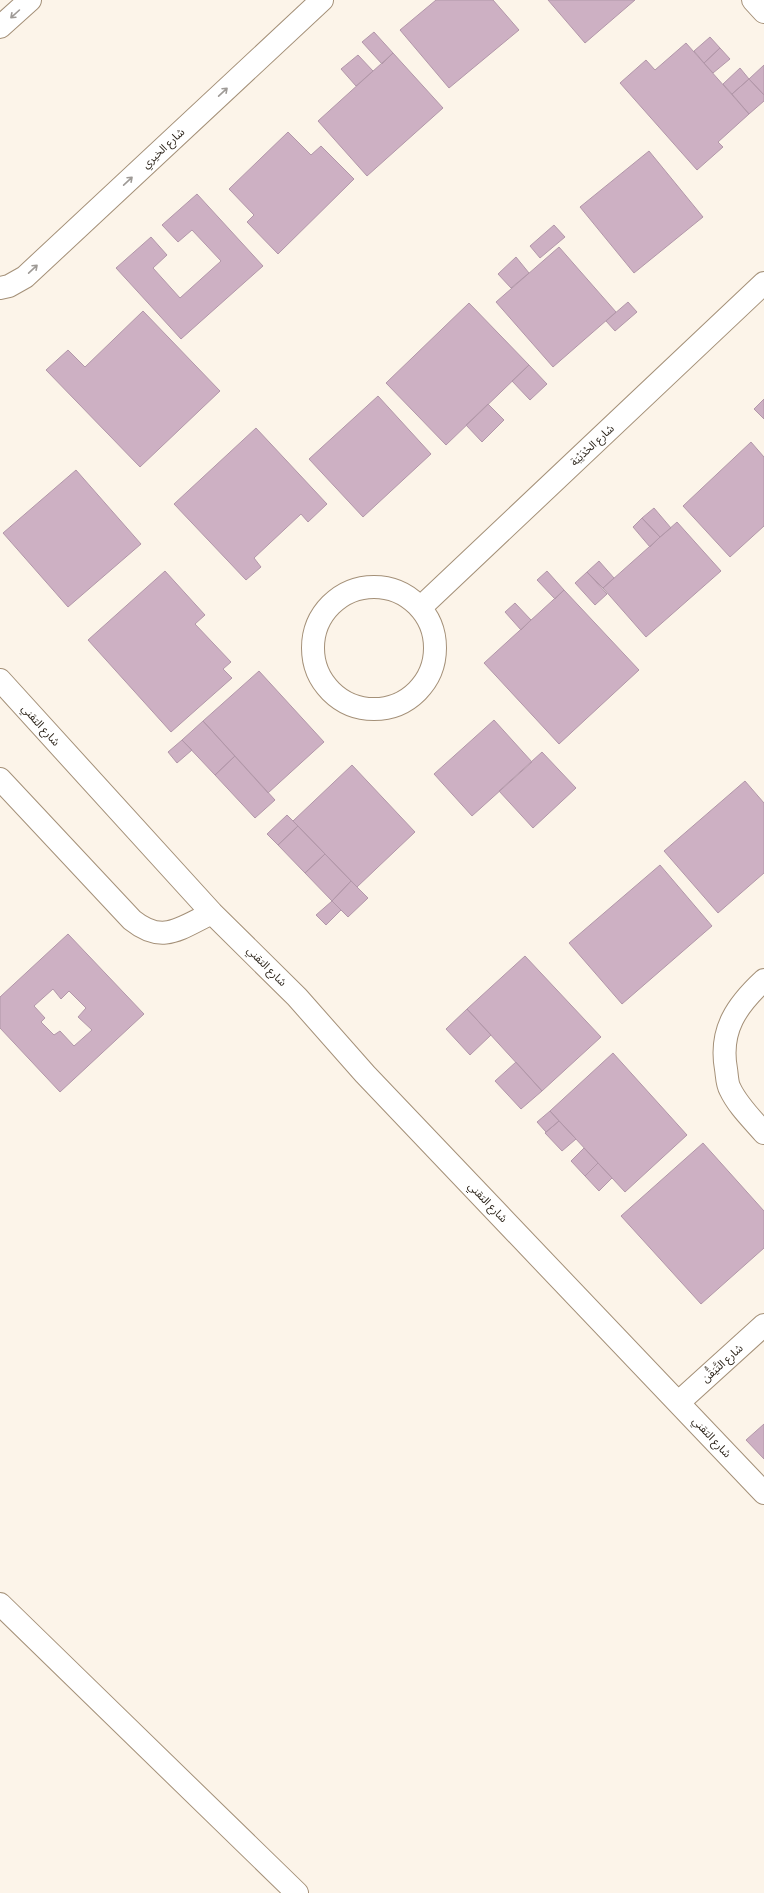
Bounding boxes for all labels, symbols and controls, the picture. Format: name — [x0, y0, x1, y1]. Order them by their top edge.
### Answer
one-way arrow — [10, 9, 20, 18]
one-way arrow — [218, 88, 228, 97]
street label: شارع الخيري — [139, 125, 189, 173]
one-way arrow — [123, 176, 133, 185]
one-way arrow — [28, 265, 38, 274]
street label: شارع الحْدَيْبَة — [568, 422, 618, 470]
street label: شارع التقني — [17, 702, 63, 751]
street label: شارع التقني — [242, 944, 289, 991]
street label: شارع التقني — [463, 1180, 510, 1227]
street label: شارع التَّيَقُّن — [697, 1339, 747, 1386]
street label: شارع التقني — [688, 1414, 734, 1462]

